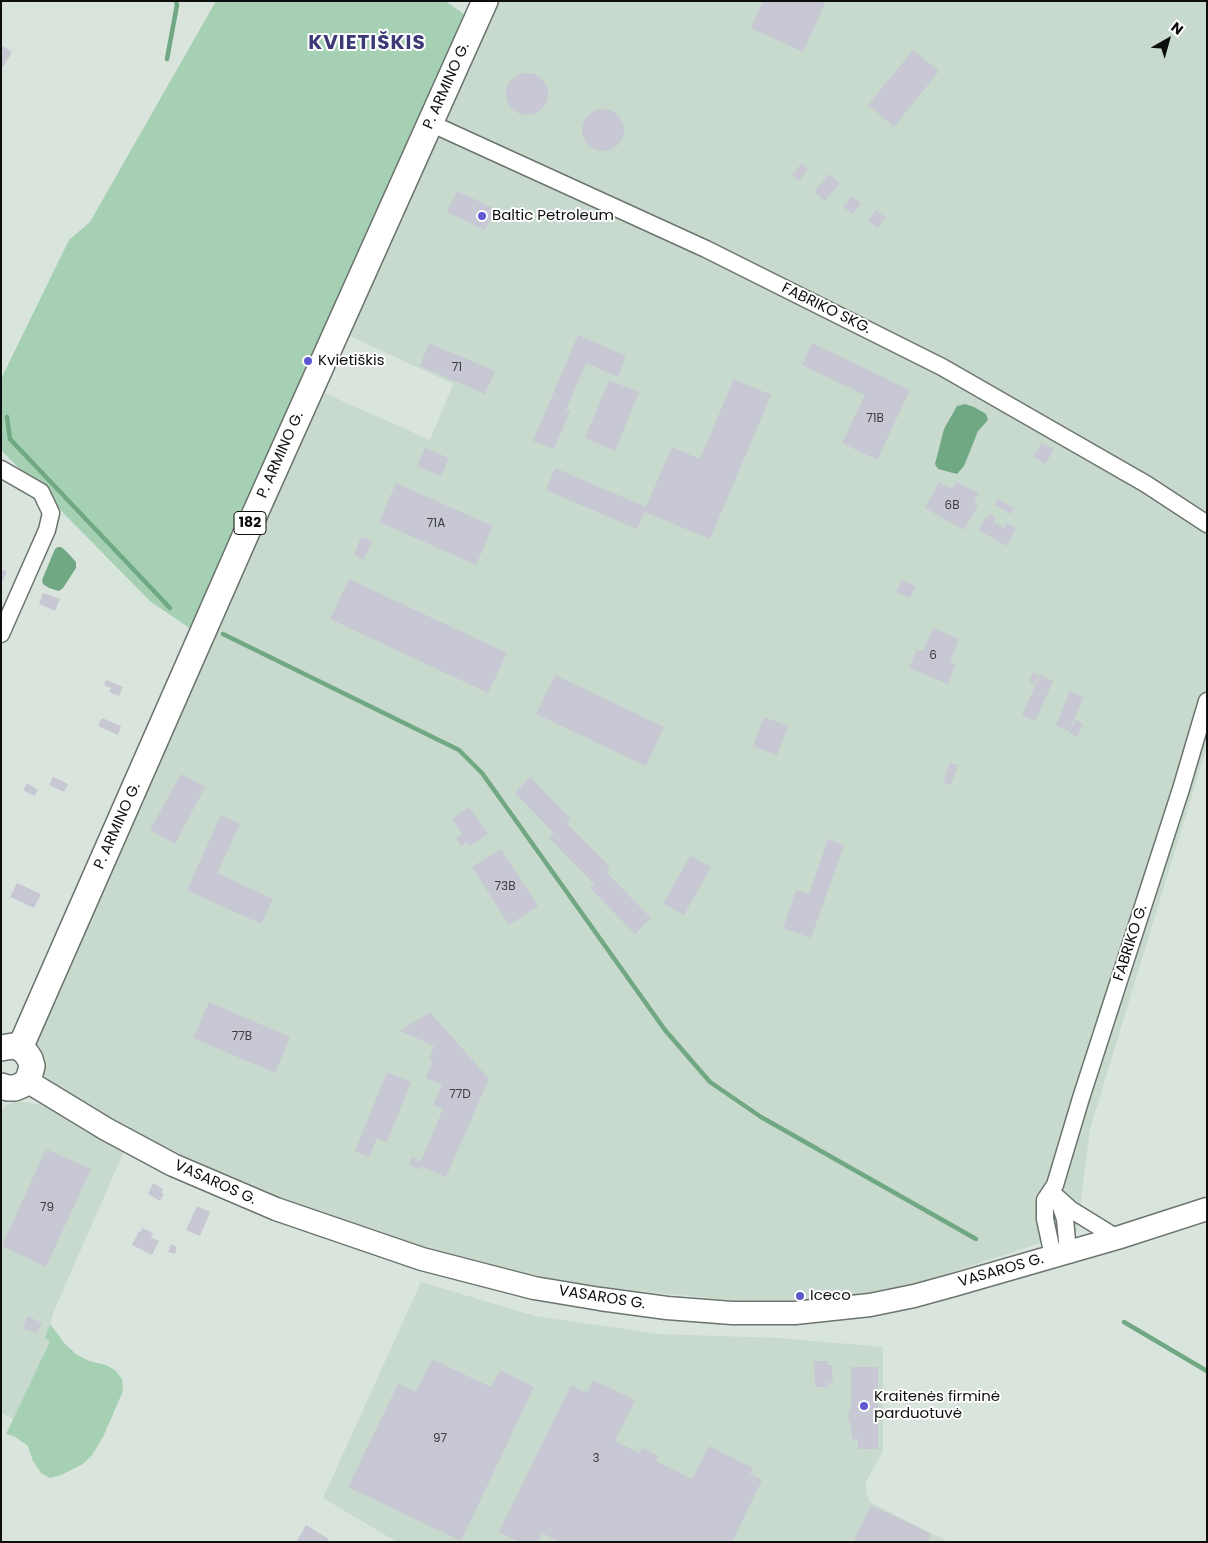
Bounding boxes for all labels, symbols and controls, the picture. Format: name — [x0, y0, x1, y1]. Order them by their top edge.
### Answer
north arrow — [1143, 15, 1193, 65]
text: N — [1167, 17, 1188, 39]
district label: KVIETIŠKIS — [307, 32, 427, 56]
street label: P. ARMINO G. — [420, 40, 474, 132]
place label: Baltic Petroleum — [492, 207, 614, 225]
marker: Baltic Petroleum — [476, 210, 488, 222]
street label: FABRIKO SKG. — [778, 280, 874, 338]
place label: Kvietiškis — [318, 352, 385, 370]
marker: Kvietiškis — [302, 355, 314, 367]
house number: 71 — [452, 361, 462, 375]
street label: P. ARMINO G. — [254, 409, 308, 501]
house number: 71B — [866, 412, 884, 426]
house number: 6B — [945, 499, 959, 513]
road number: 182 — [234, 512, 266, 534]
house number: 71A — [427, 517, 445, 531]
house number: 6 — [929, 649, 937, 663]
street label: P. ARMINO G. — [91, 780, 145, 872]
house number: 73B — [495, 880, 515, 894]
street label: FABRIKO G. — [1110, 903, 1152, 983]
house number: 77B — [232, 1030, 252, 1044]
house number: 77D — [449, 1088, 471, 1102]
street label: VASAROS G. — [171, 1157, 259, 1209]
house number: 79 — [40, 1201, 54, 1215]
street label: VASAROS G. — [956, 1250, 1046, 1292]
street label: VASAROS G. — [557, 1282, 647, 1314]
place label: Iceco — [810, 1287, 851, 1305]
marker: Iceco — [794, 1290, 806, 1302]
place label: Kraitenės firminė parduotuvė — [874, 1388, 1000, 1423]
marker: Kraitenės firminė parduotuvė — [858, 1400, 870, 1412]
house number: 97 — [433, 1432, 447, 1446]
house number: 3 — [592, 1452, 600, 1466]

